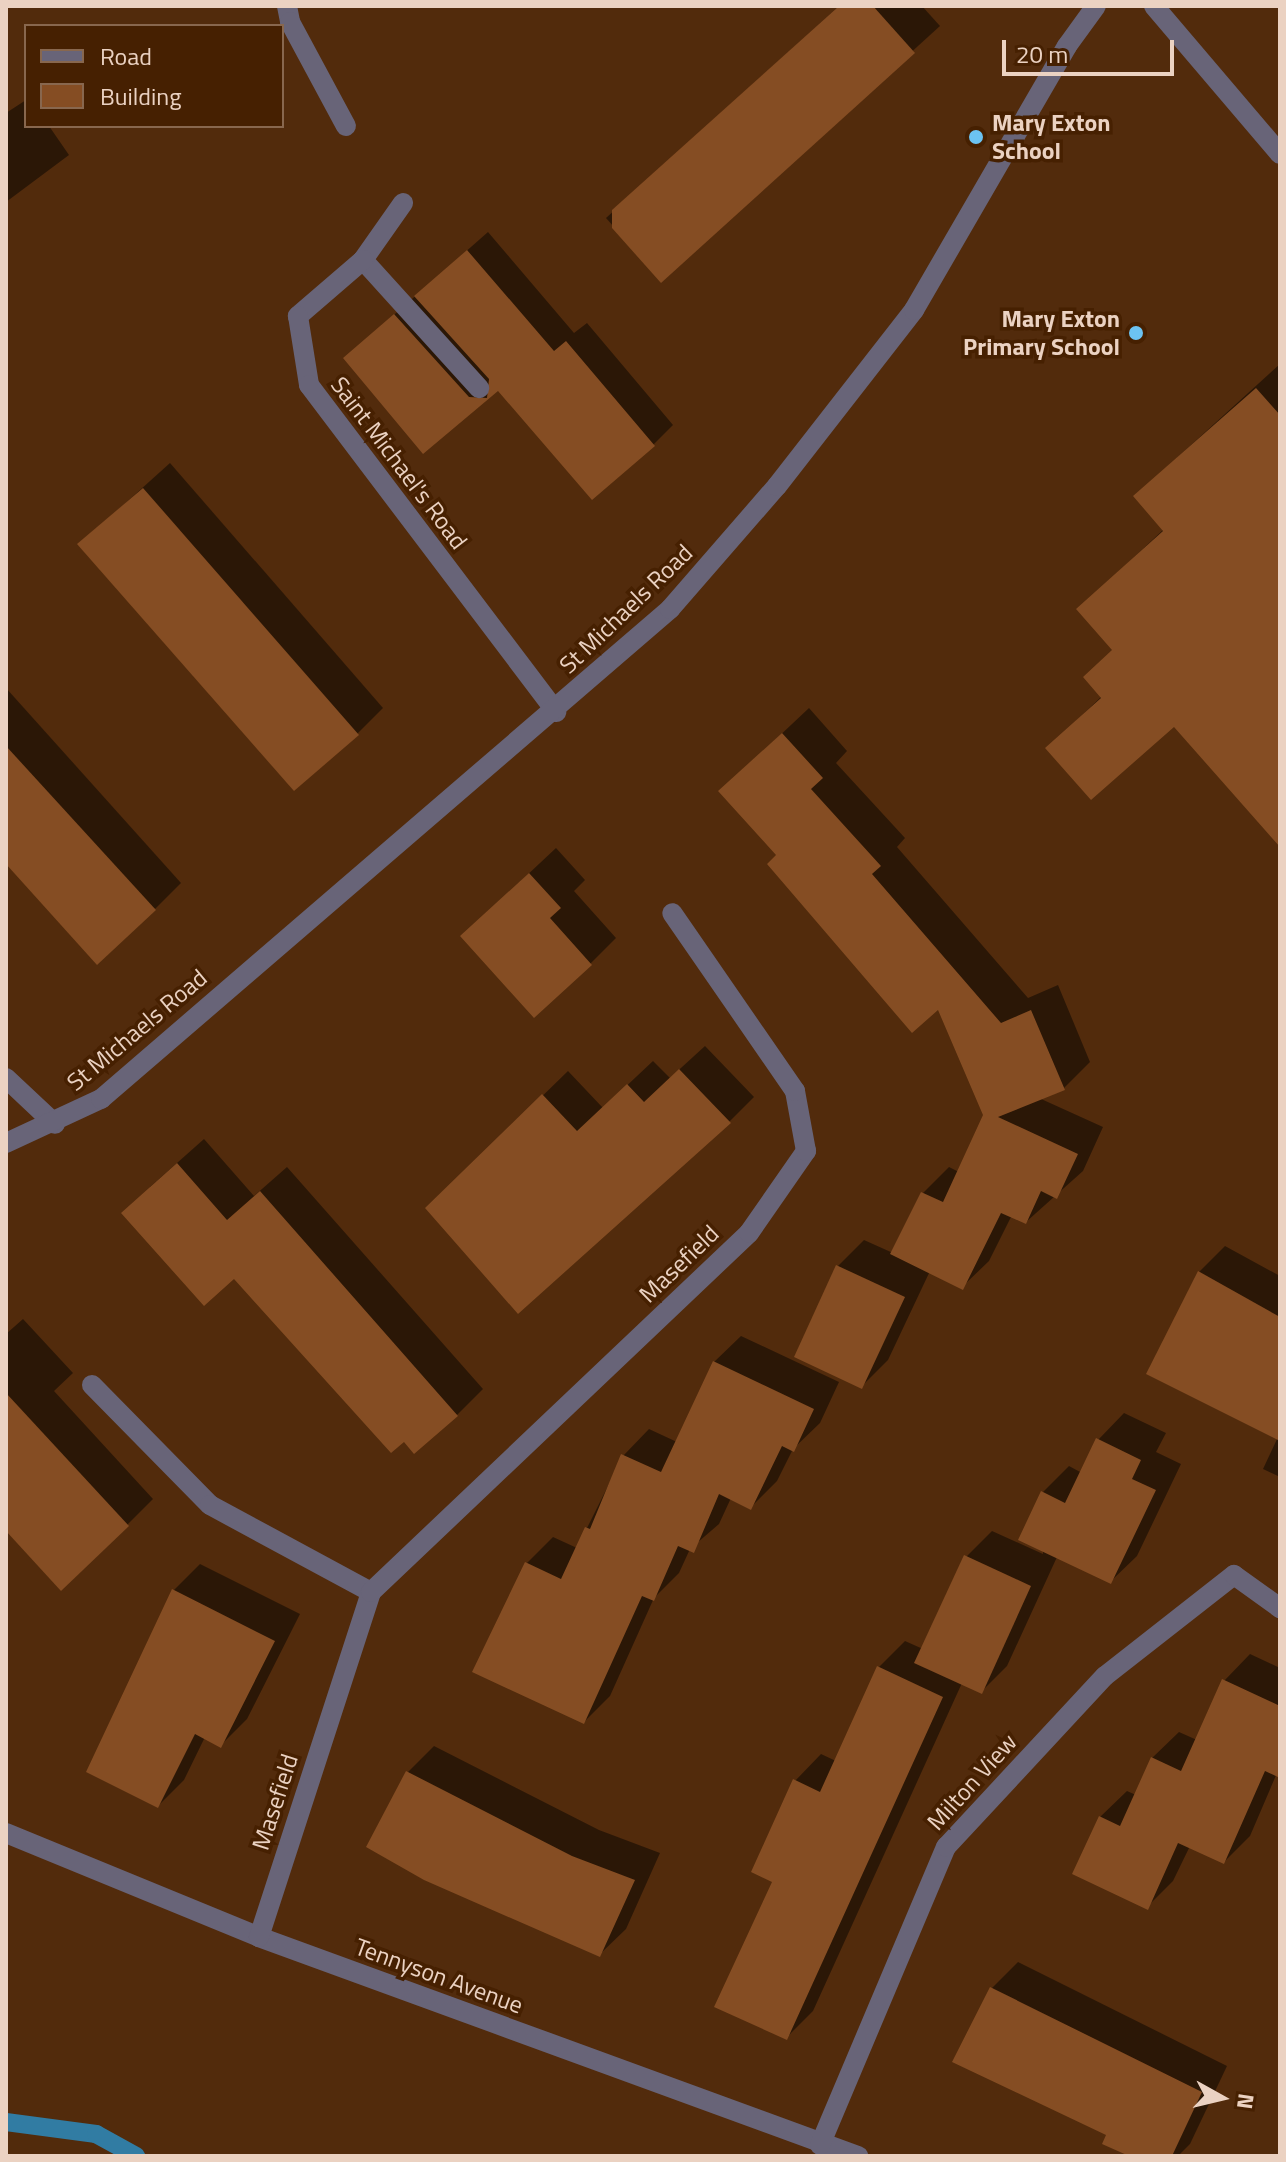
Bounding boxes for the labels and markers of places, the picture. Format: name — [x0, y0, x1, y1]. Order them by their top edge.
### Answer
place label: Mary Exton School — [992, 109, 1111, 165]
marker: Mary Exton School — [967, 128, 985, 146]
place label: Mary Exton Primary School — [963, 305, 1120, 361]
marker: Mary Exton Primary School — [1127, 324, 1145, 342]

